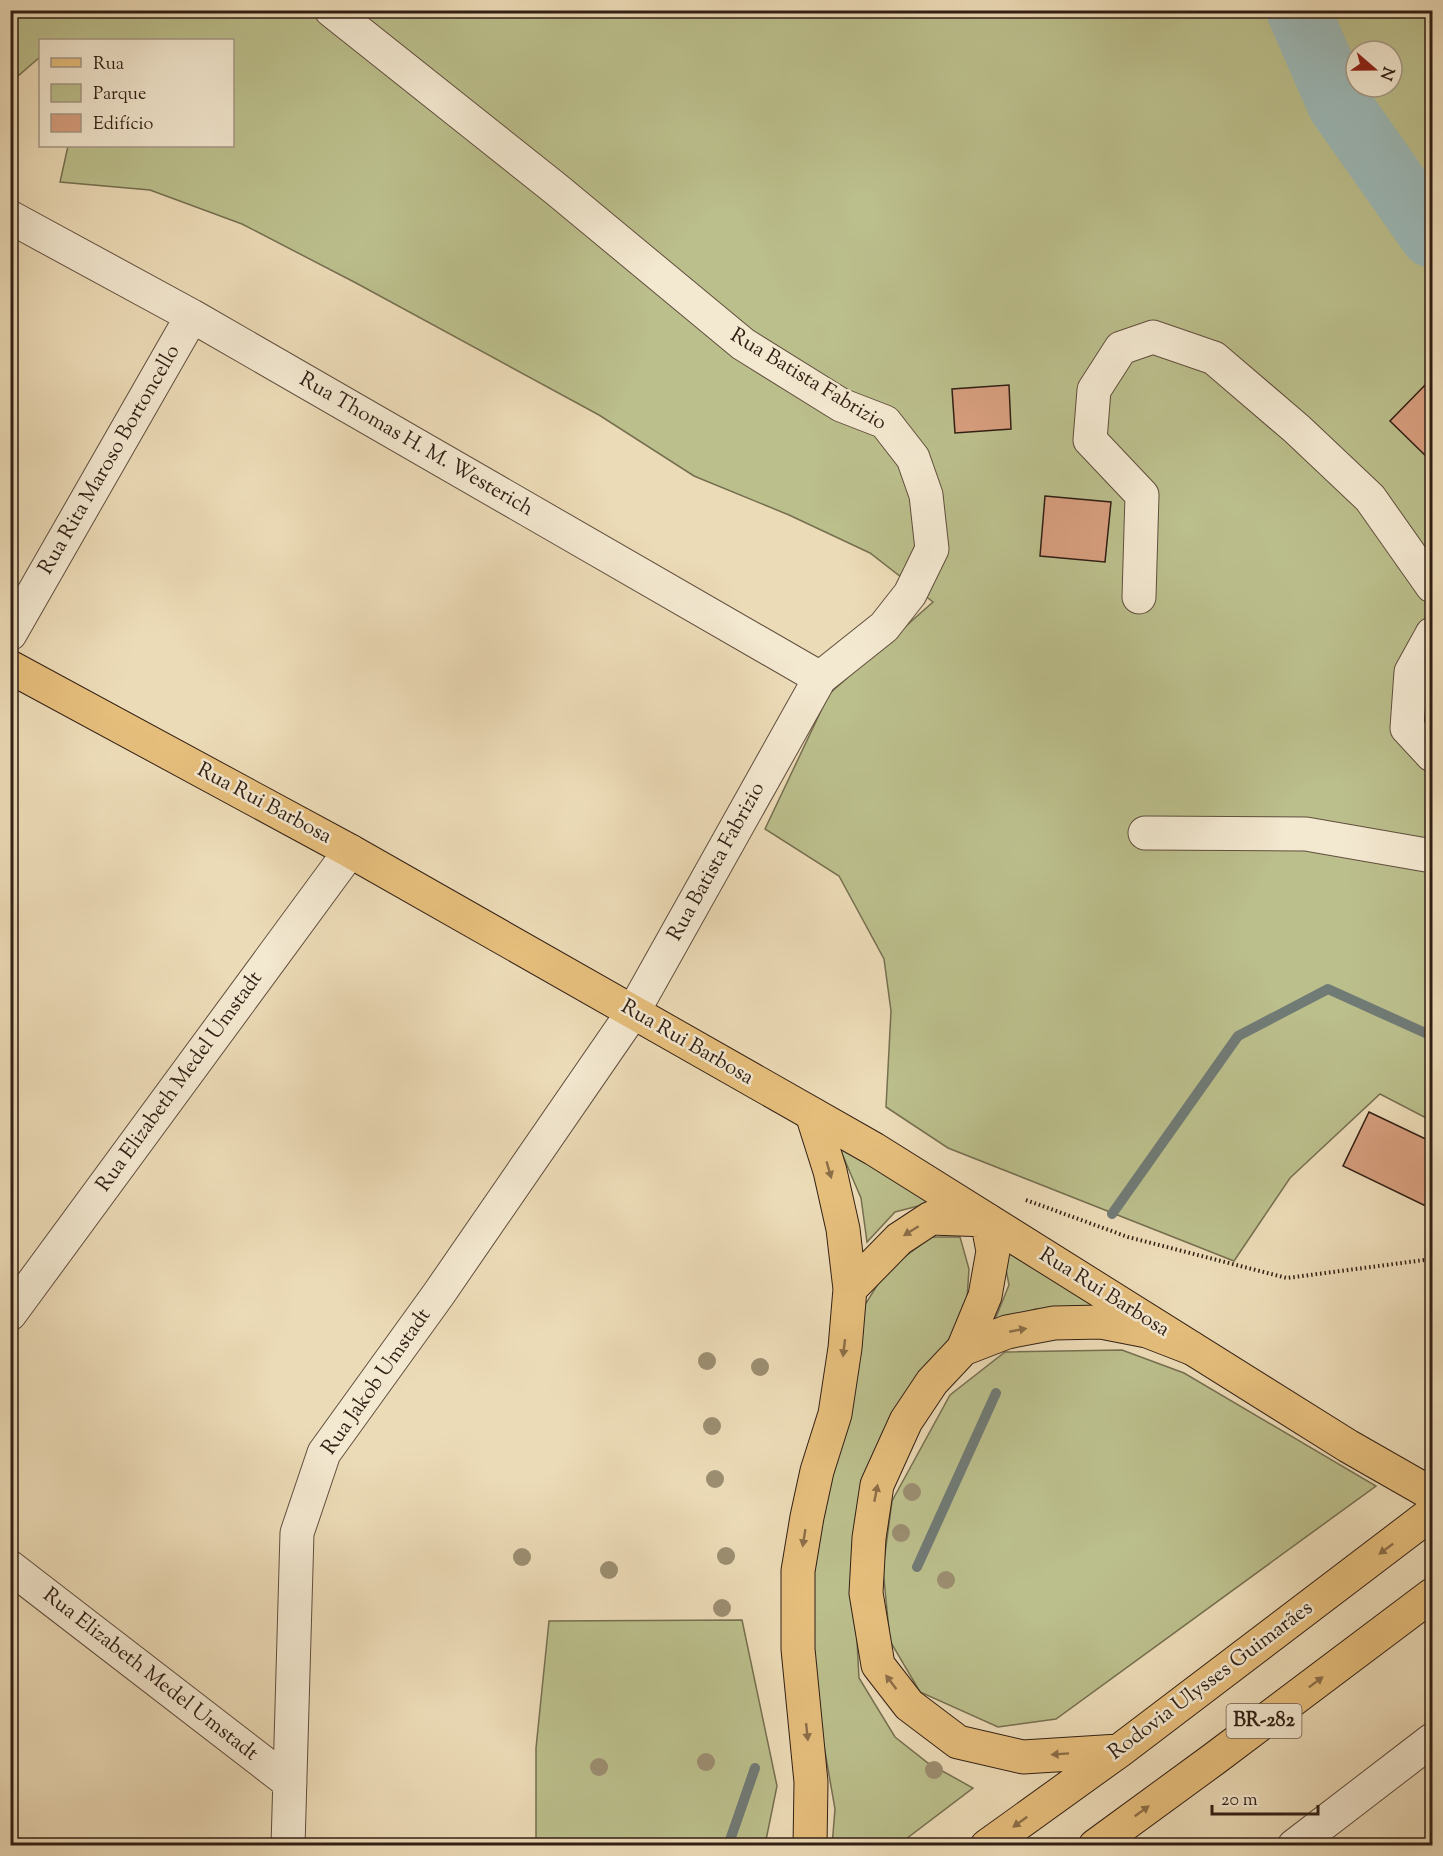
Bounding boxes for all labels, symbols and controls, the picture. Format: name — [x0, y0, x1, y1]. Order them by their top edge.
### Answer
legend — [39, 39, 234, 147]
north arrow — [1344, 39, 1404, 99]
text: Rua — [93, 52, 124, 78]
text: N — [1373, 63, 1399, 83]
text: Parque — [93, 82, 146, 108]
text: Edifício — [93, 112, 154, 138]
street label: Rua Batista Fabrizio — [724, 321, 892, 439]
street label: Rua Rita Maroso Bortoncello — [32, 340, 188, 580]
street label: Rua Thomas H. M. Westerich — [293, 366, 539, 524]
street label: Rua Rui Barbosa — [191, 756, 337, 852]
street label: Rua Batista Fabrizio — [661, 777, 773, 947]
street label: Rua Elizabeth Medel Umstadt — [90, 965, 270, 1199]
street label: Rua Rui Barbosa — [615, 993, 759, 1093]
one-way arrow — [825, 1161, 835, 1179]
one-way arrow — [903, 1225, 919, 1236]
street label: Rua Rui Barbosa — [1033, 1241, 1175, 1345]
street label: Rua Jakob Umstadt — [315, 1303, 439, 1461]
one-way arrow — [1009, 1325, 1028, 1334]
one-way arrow — [840, 1338, 849, 1357]
one-way arrow — [872, 1483, 881, 1502]
one-way arrow — [799, 1528, 808, 1547]
one-way arrow — [1378, 1542, 1393, 1554]
street label: Rua Elizabeth Medel Umstadt — [36, 1581, 264, 1769]
street label: Rodovia Ulysses Guimarães — [1102, 1594, 1320, 1768]
one-way arrow — [885, 1674, 897, 1690]
one-way arrow — [1308, 1677, 1323, 1689]
road number: BR-282 — [1226, 1704, 1302, 1738]
one-way arrow — [802, 1722, 812, 1741]
one-way arrow — [1051, 1750, 1070, 1759]
scale bar — [1212, 1778, 1318, 1816]
text: 20 m — [1221, 1788, 1258, 1814]
one-way arrow — [1134, 1805, 1150, 1817]
one-way arrow — [1013, 1815, 1028, 1827]

